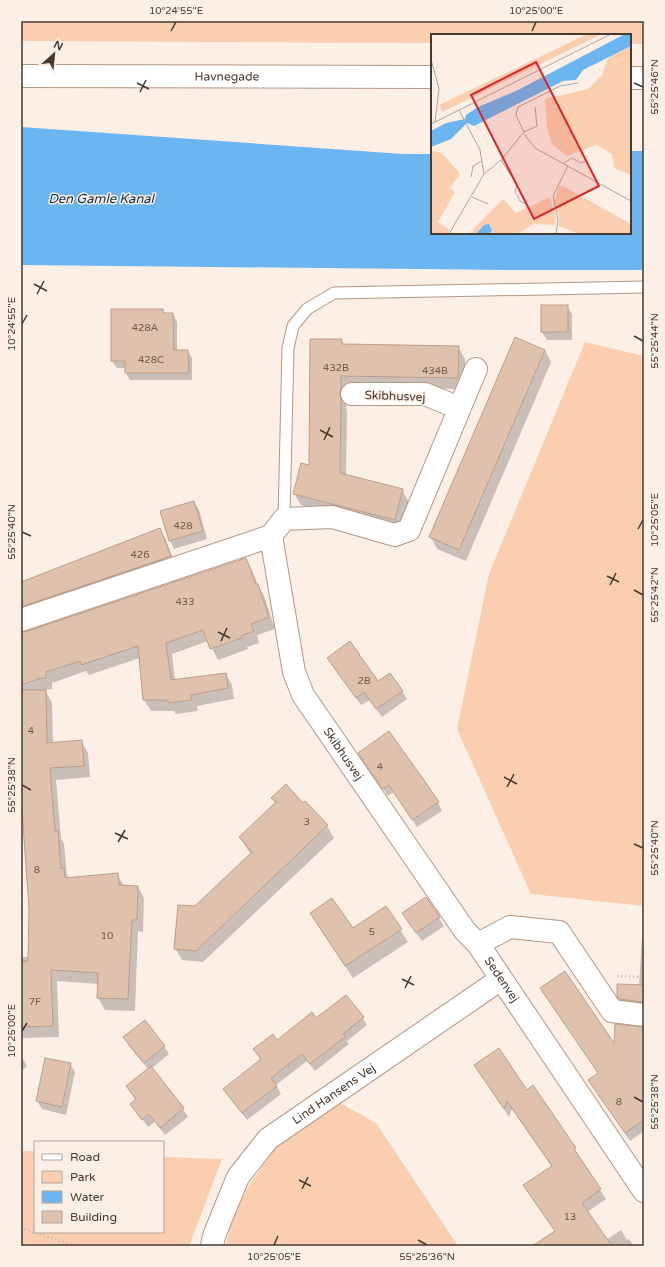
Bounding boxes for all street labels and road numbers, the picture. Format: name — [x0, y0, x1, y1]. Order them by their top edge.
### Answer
street label: Havnegade — [195, 69, 260, 84]
street label: Skibhusvej — [364, 388, 426, 404]
street label: Skibhusvej — [320, 725, 366, 783]
street label: Sedenvej — [482, 954, 522, 1005]
street label: Lind Hansens Vej — [290, 1061, 378, 1127]

